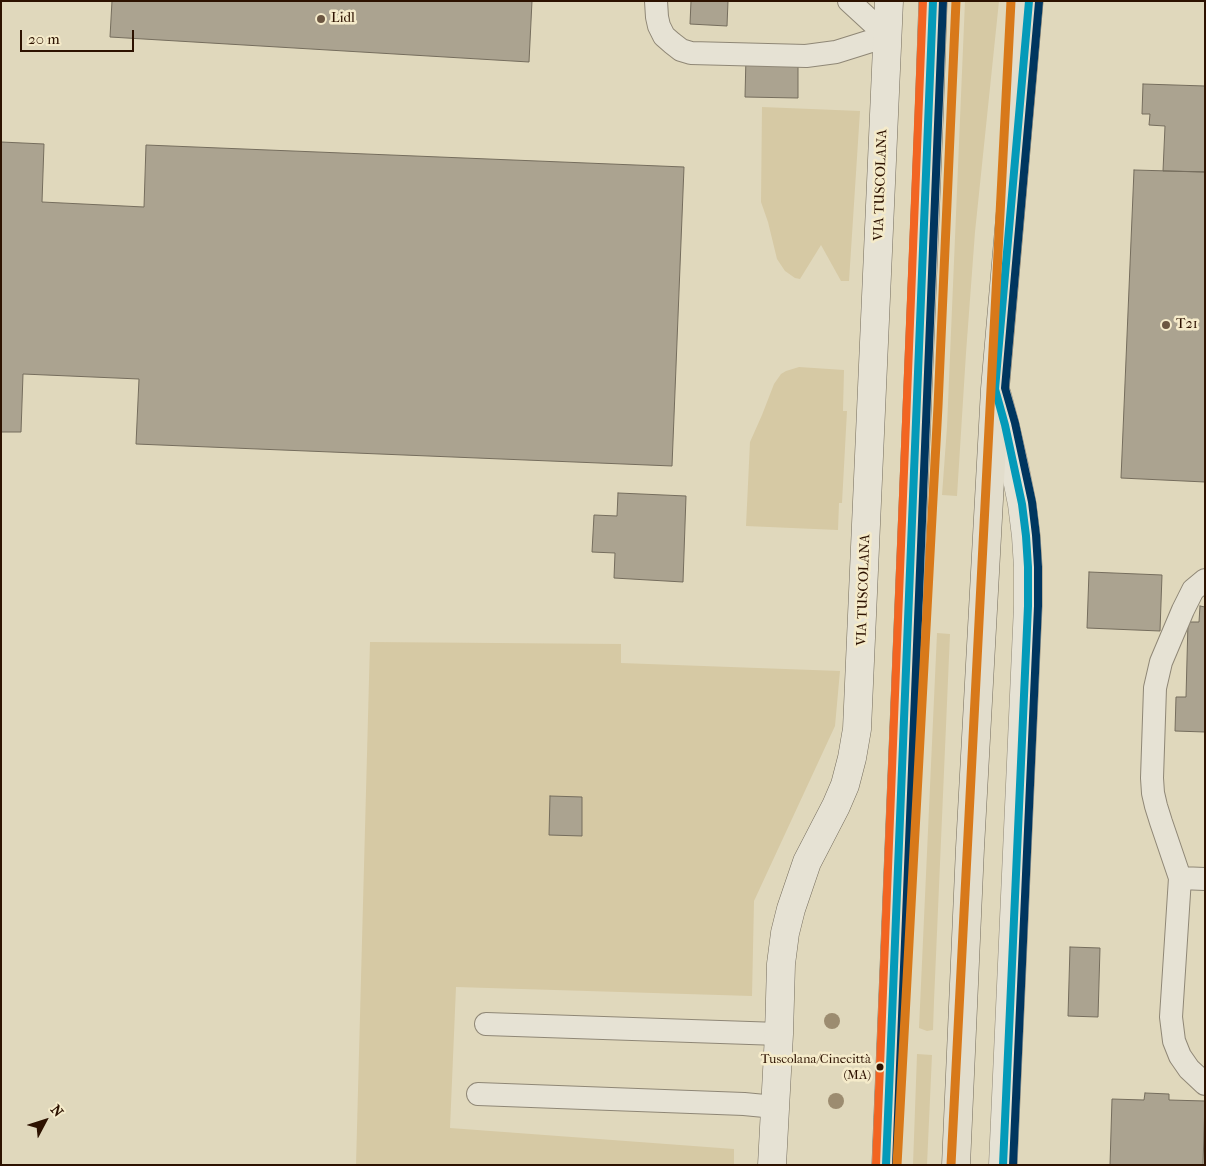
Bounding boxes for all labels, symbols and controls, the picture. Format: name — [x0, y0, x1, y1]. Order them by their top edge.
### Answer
place label: Lidl — [331, 11, 355, 27]
marker: Lidl — [315, 13, 327, 25]
scale bar — [22, 20, 136, 52]
text: 20 m — [28, 30, 60, 48]
street label: VIA TUSCOLANA — [871, 129, 891, 241]
place label: T21 — [1176, 317, 1198, 333]
marker: T21 — [1160, 319, 1172, 331]
street label: VIA TUSCOLANA — [854, 534, 874, 646]
place label: Tuscolana/Cinecittà (MA) — [761, 1052, 871, 1083]
marker: Tuscolana/Cinecittà (MA) — [875, 1062, 885, 1072]
north arrow — [20, 1096, 70, 1146]
text: N — [47, 1102, 67, 1121]

